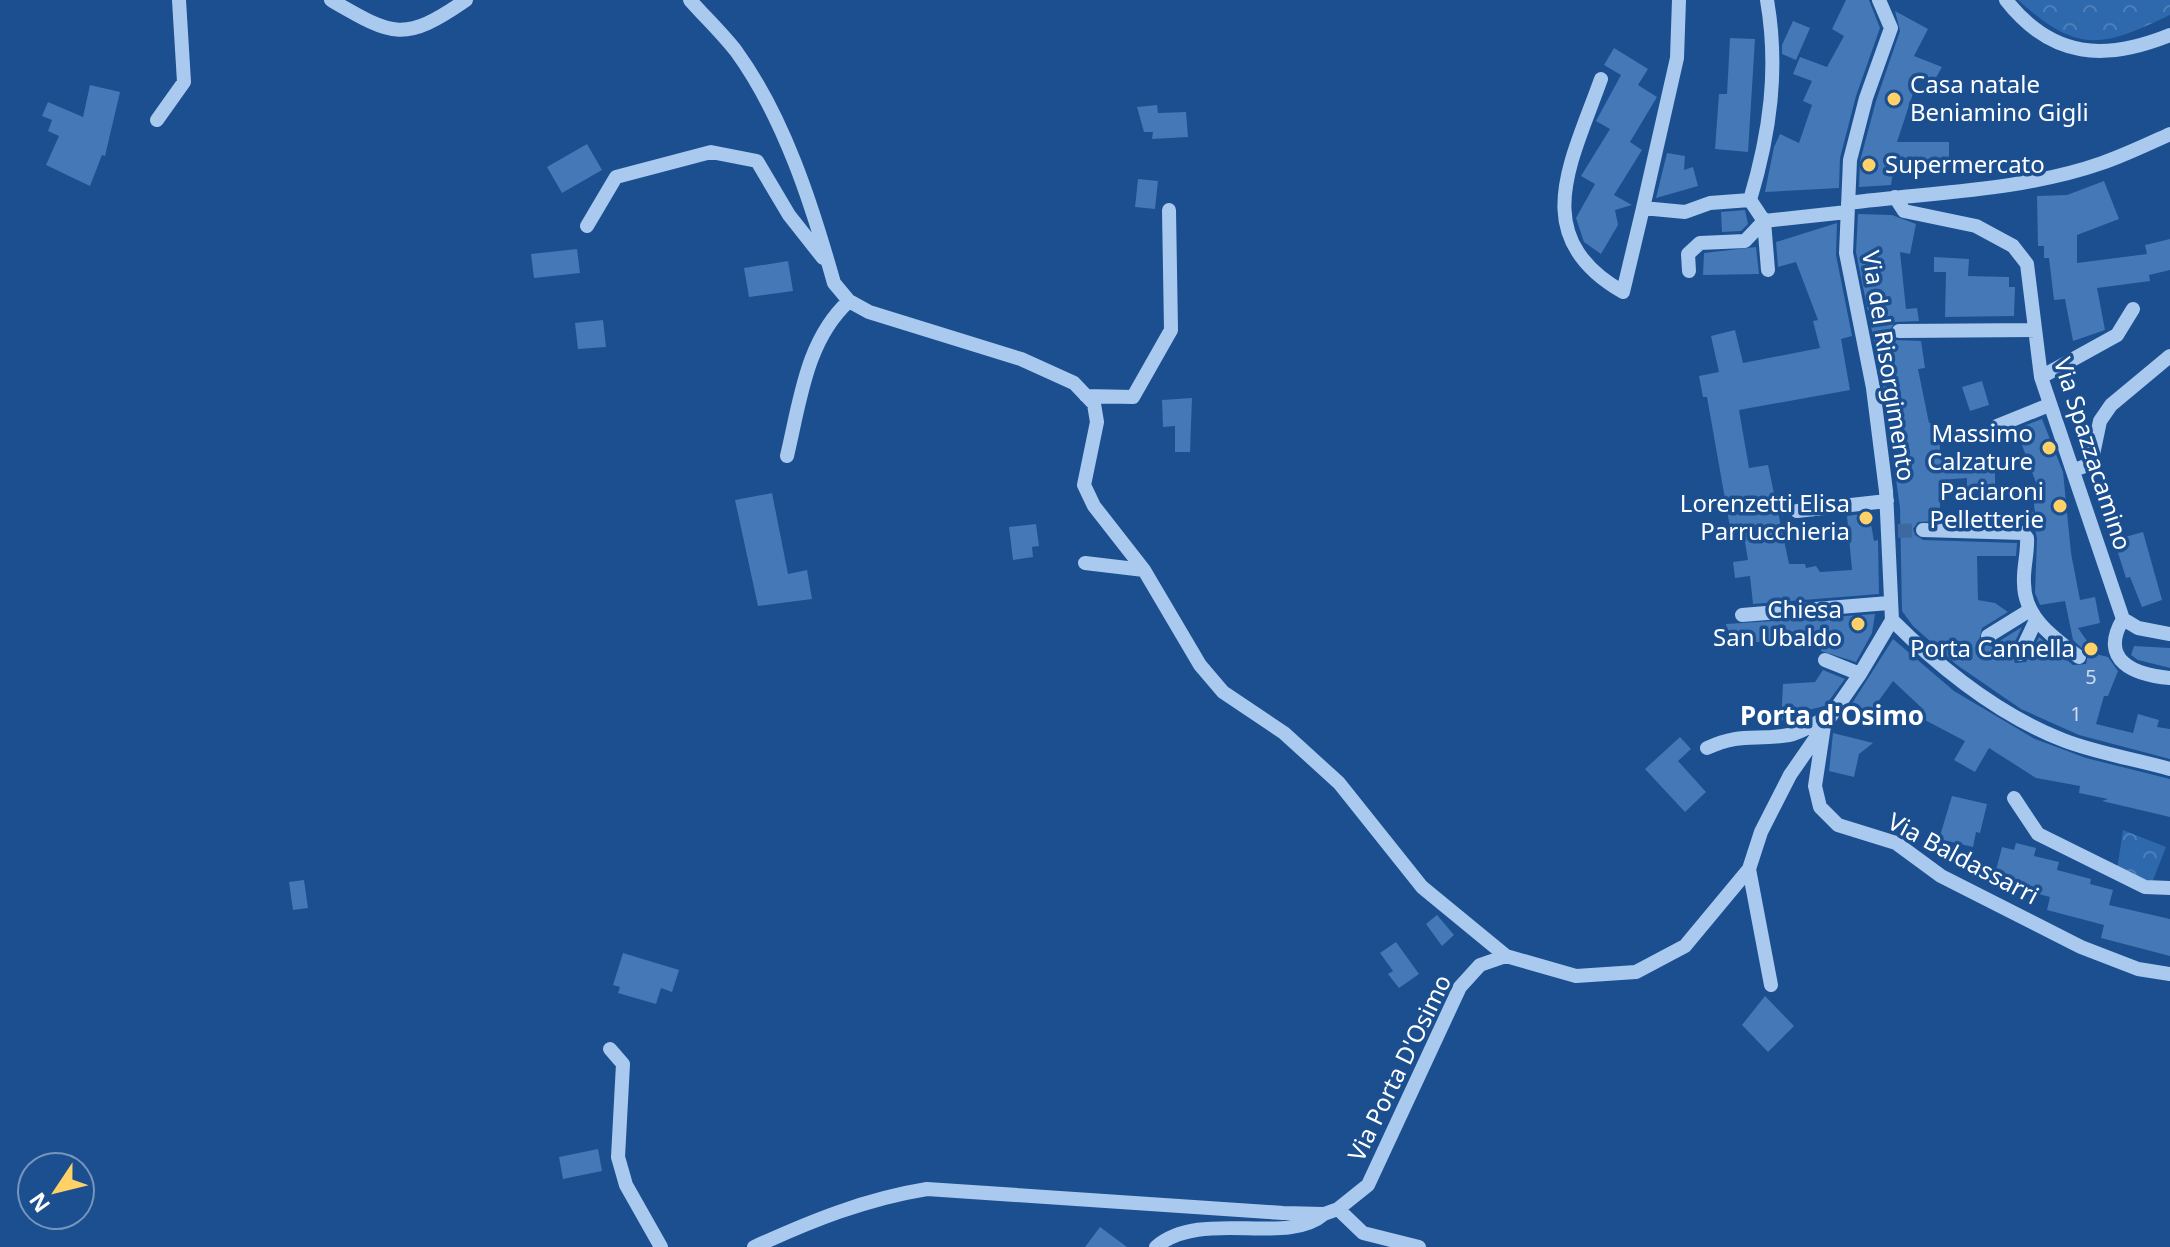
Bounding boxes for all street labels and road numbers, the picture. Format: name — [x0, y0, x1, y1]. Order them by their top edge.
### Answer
street label: Via del Risorgimento — [1855, 248, 1924, 483]
street label: Via Spazzacamino — [2047, 353, 2140, 554]
street label: Via Baldassarri — [1883, 804, 2045, 911]
street label: Via Porta D'Osimo — [1339, 968, 1458, 1166]

